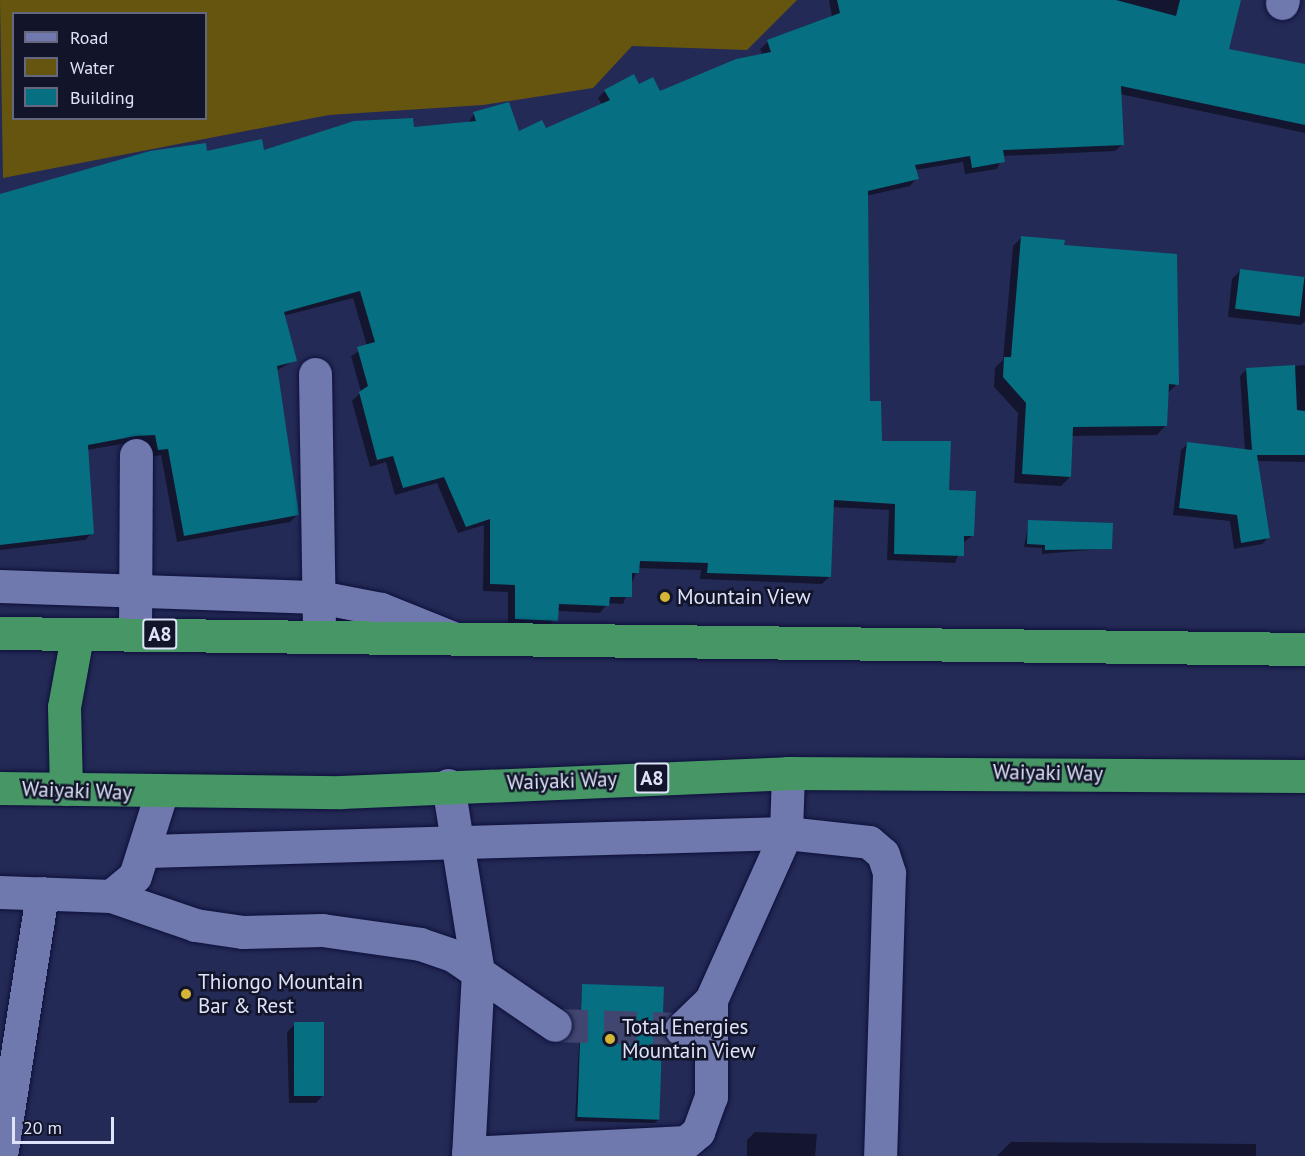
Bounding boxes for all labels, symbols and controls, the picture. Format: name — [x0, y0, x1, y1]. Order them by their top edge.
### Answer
legend — [12, 12, 207, 120]
text: Road — [70, 26, 108, 49]
text: Water — [70, 56, 114, 79]
text: Building — [70, 86, 134, 109]
place label: Mountain View — [677, 584, 811, 610]
marker: Mountain View — [658, 590, 672, 604]
road number: A8 — [142, 617, 178, 651]
street label: Waiyaki Way — [992, 759, 1104, 787]
road number: A8 — [634, 761, 670, 795]
street label: Waiyaki Way — [506, 766, 618, 796]
street label: Waiyaki Way — [21, 776, 133, 806]
place label: Thiongo Mountain Bar & Rest — [198, 969, 363, 1019]
marker: Thiongo Mountain Bar & Rest — [179, 987, 193, 1001]
place label: Total Energies Mountain View — [622, 1014, 756, 1064]
marker: Total Energies Mountain View — [603, 1032, 617, 1046]
scale bar — [15, 1105, 117, 1143]
text: 20 m — [23, 1116, 62, 1139]

